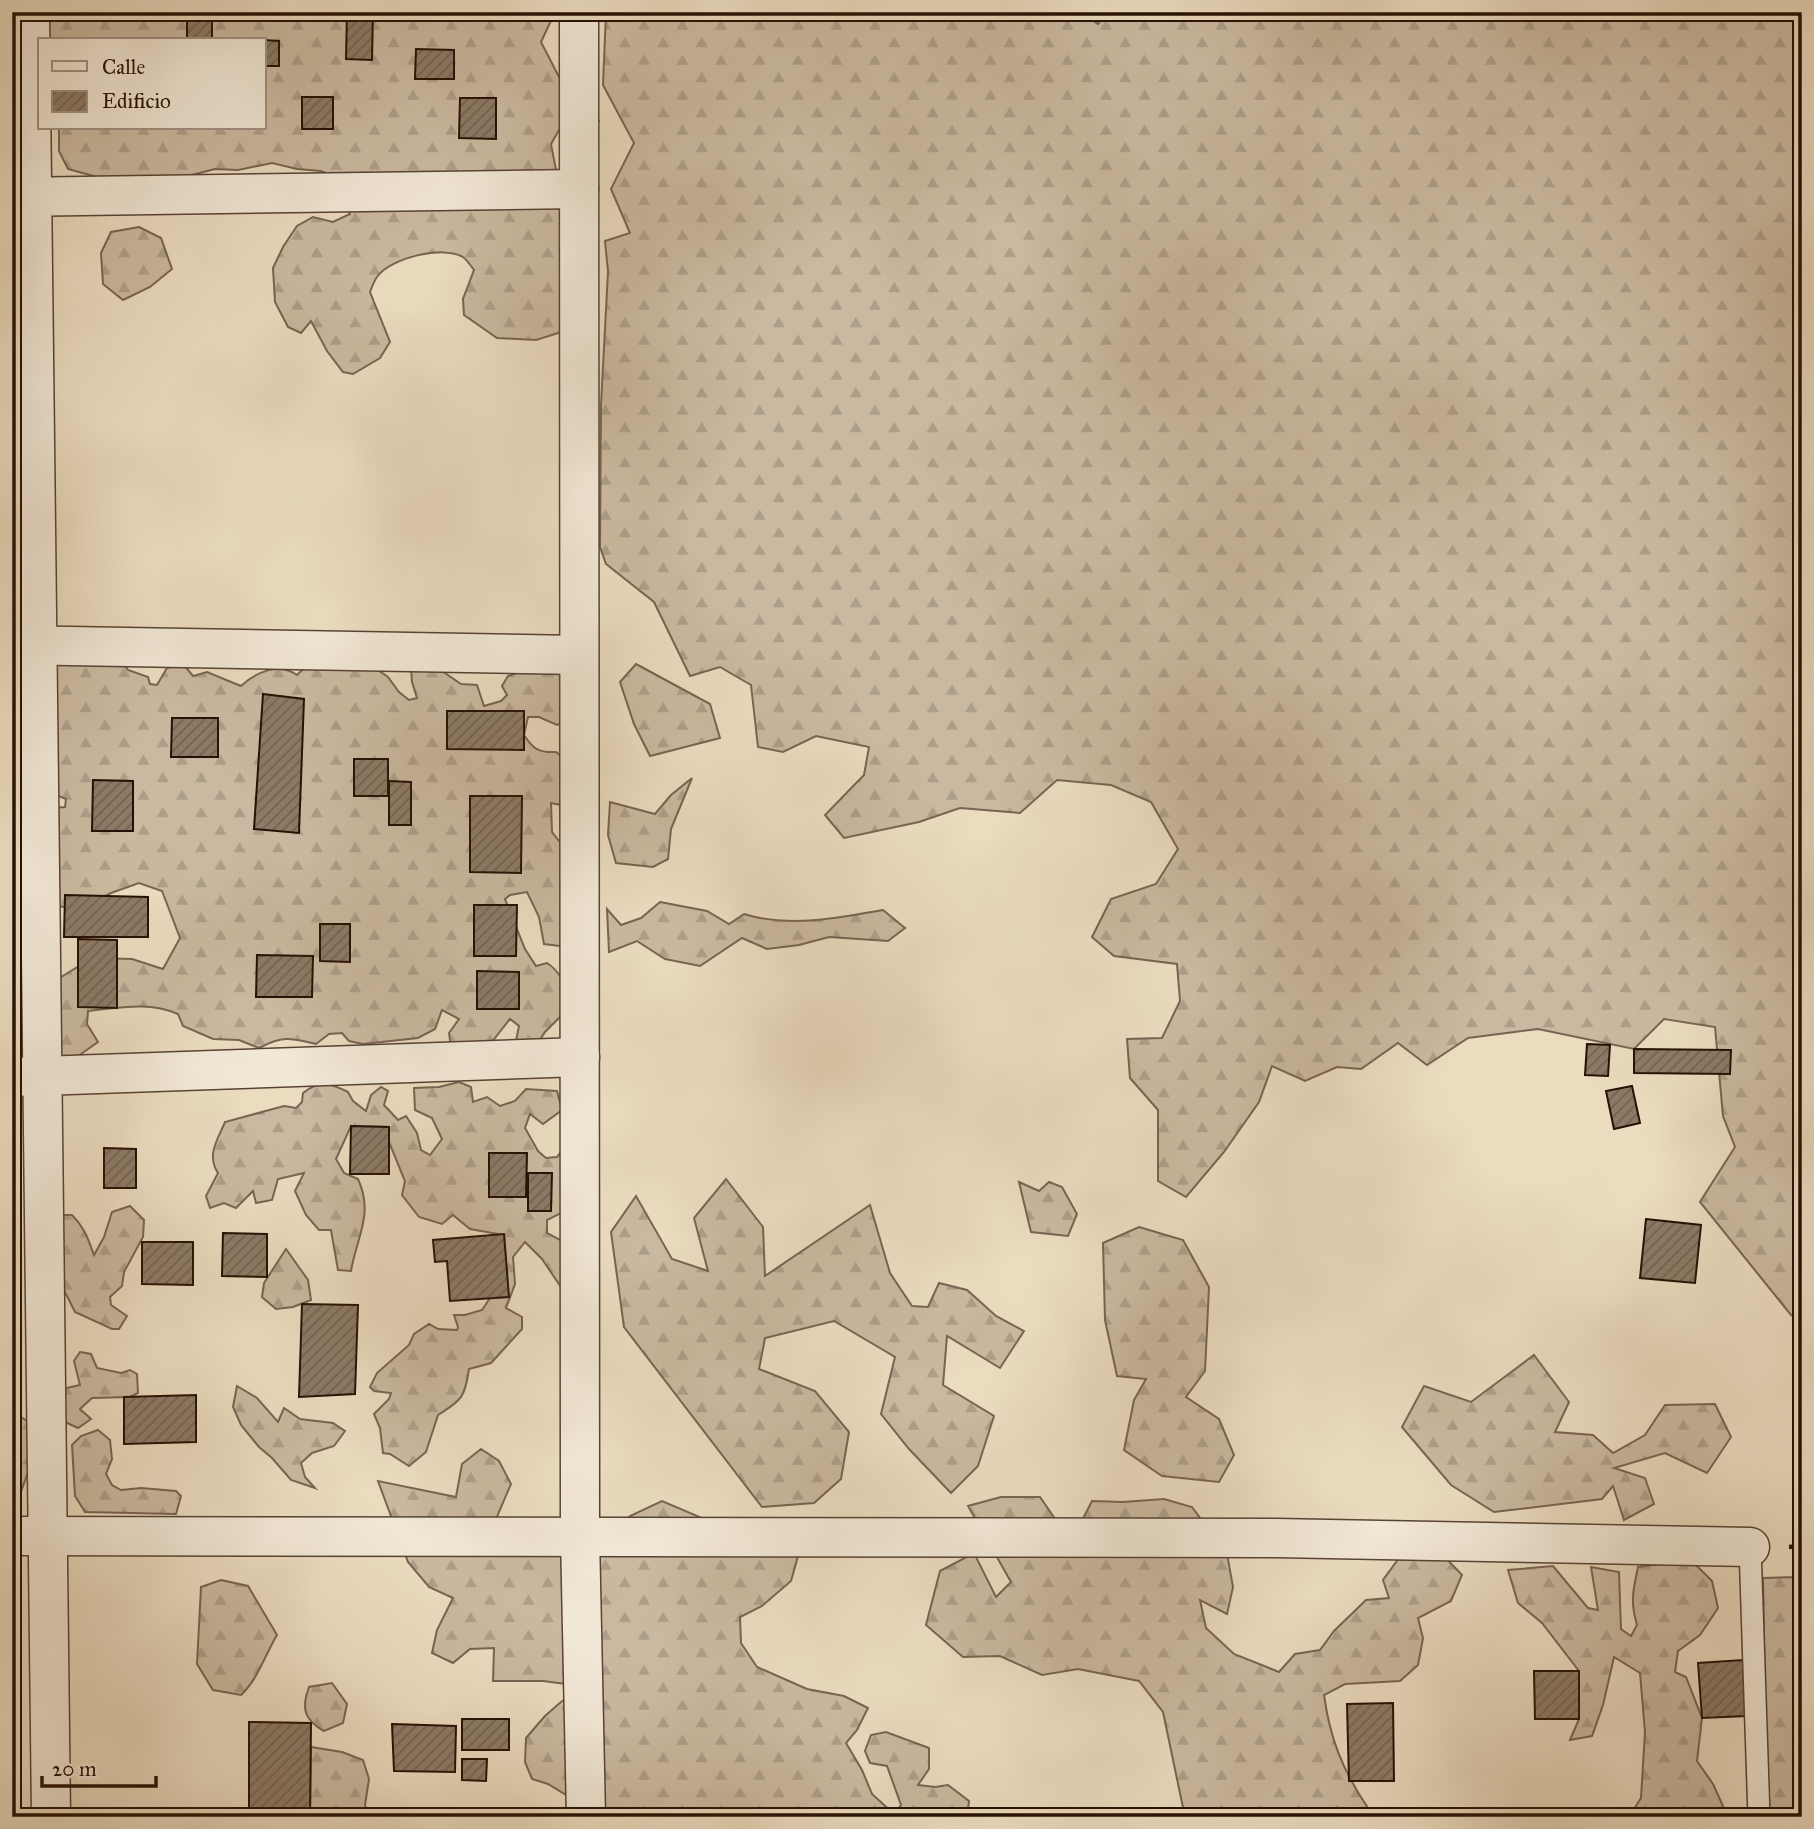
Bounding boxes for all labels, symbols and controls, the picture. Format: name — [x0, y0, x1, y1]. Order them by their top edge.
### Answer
legend — [38, 38, 266, 130]
text: Calle — [102, 54, 145, 80]
text: Edificio — [102, 88, 171, 114]
scale bar — [42, 1745, 156, 1789]
text: 20 m — [52, 1756, 97, 1782]

